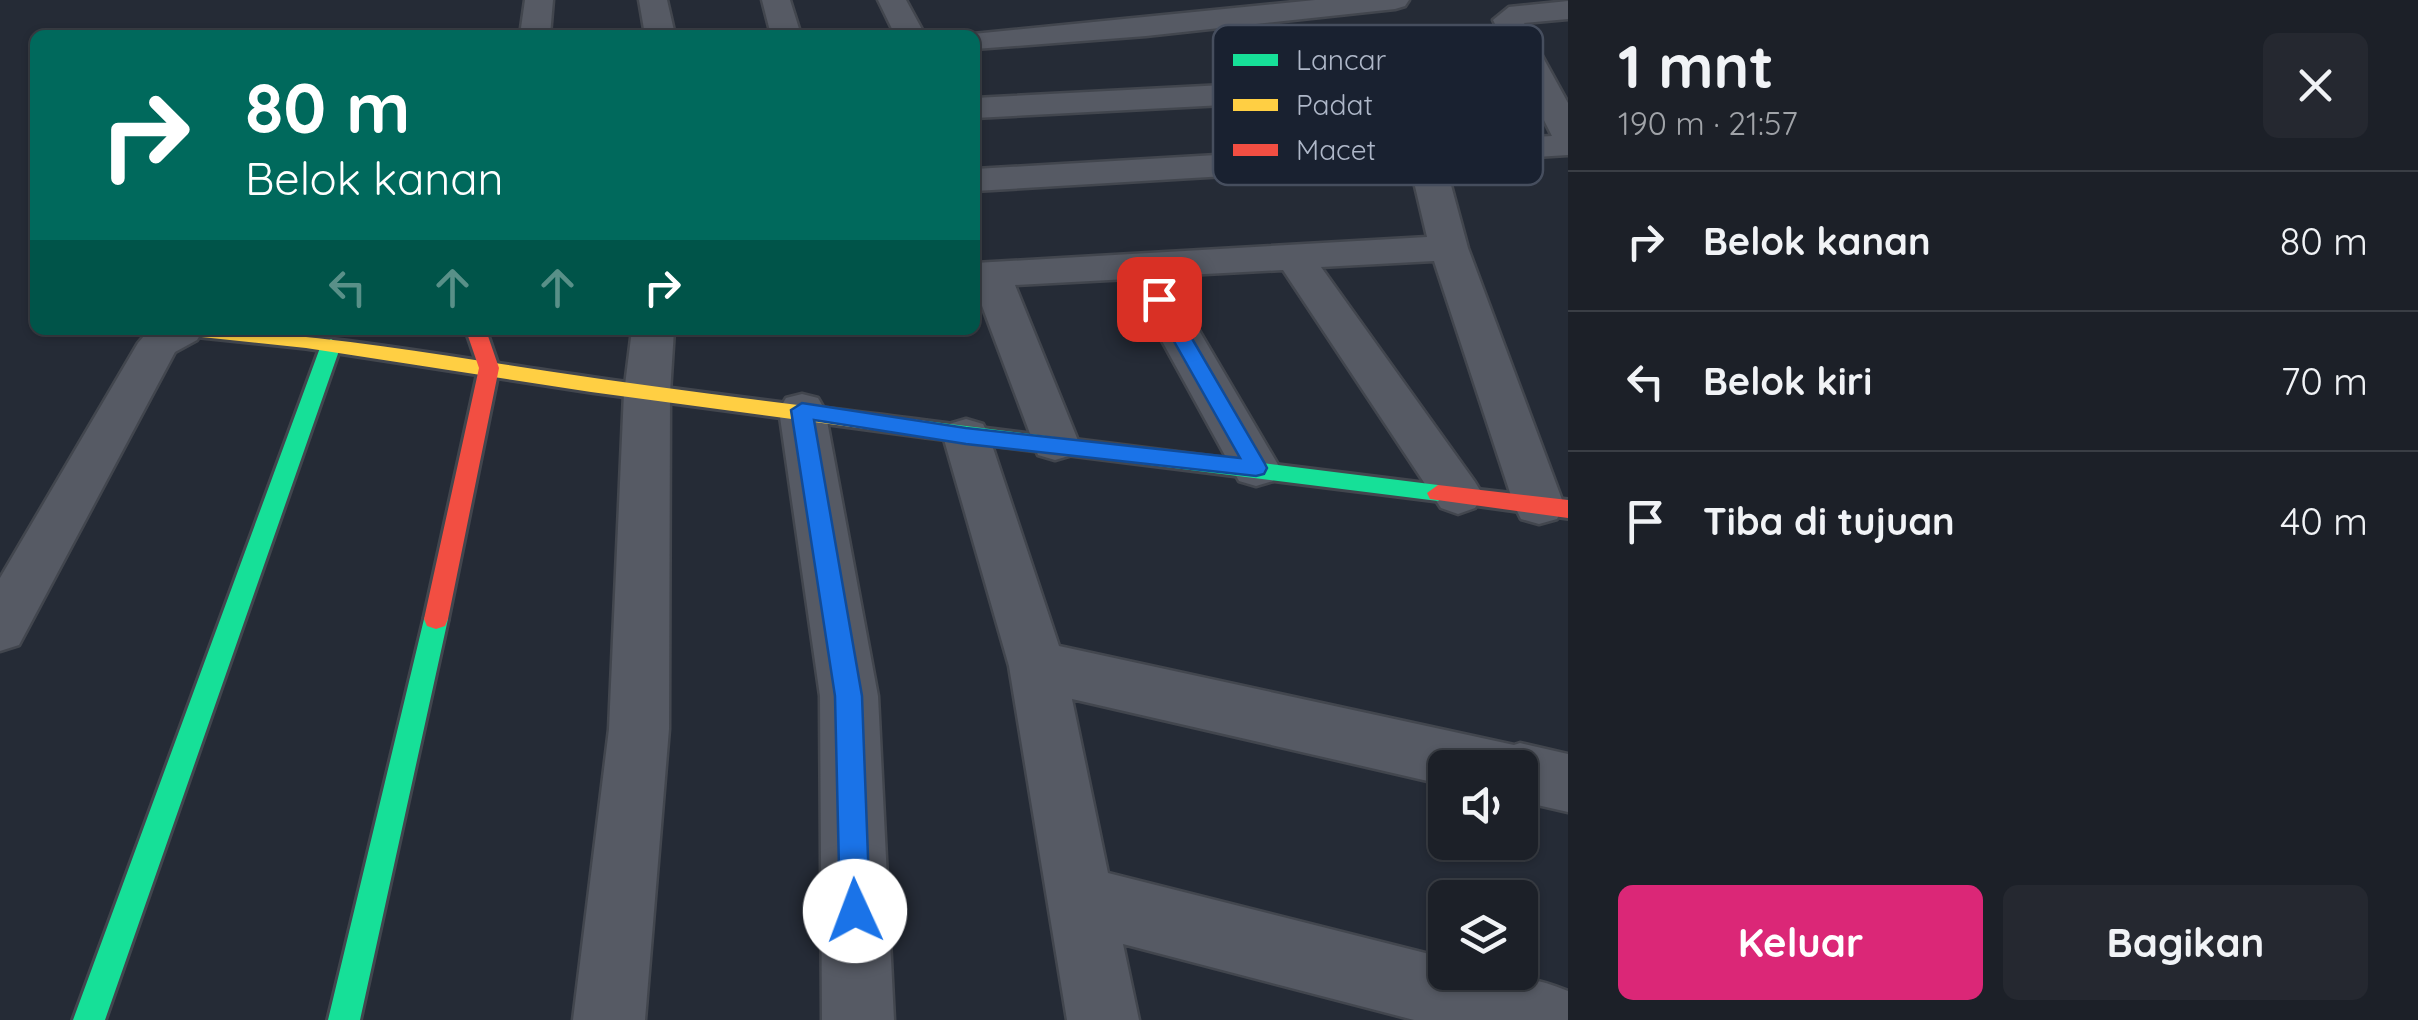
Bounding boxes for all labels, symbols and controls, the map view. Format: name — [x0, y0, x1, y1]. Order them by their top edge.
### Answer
legend — [1213, 25, 1543, 185]
text: 1 mnt — [1618, 28, 1774, 103]
button: close — [2263, 33, 2368, 138]
text: Lancar — [1296, 42, 1387, 77]
text: 80 m — [245, 63, 410, 151]
icon: right — [80, 70, 210, 200]
text: Padat — [1296, 87, 1373, 122]
text: 190 m · 21:57 — [1618, 103, 1798, 143]
text: Macet — [1296, 132, 1376, 167]
text: Belok kanan — [245, 150, 504, 206]
icon: right — [1618, 214, 1673, 269]
text: Belok kanan — [1703, 217, 1931, 265]
text: 80 m — [2280, 217, 2368, 265]
pin — [1117, 257, 1202, 342]
icon: left — [320, 260, 375, 315]
icon: ahead — [425, 260, 480, 315]
icon: ahead — [530, 260, 585, 315]
icon: right — [635, 260, 690, 315]
icon: arrive — [1132, 272, 1187, 327]
icon: left — [1618, 354, 1673, 409]
text: Belok kiri — [1703, 357, 1872, 405]
text: 70 m — [2281, 357, 2368, 405]
icon: arrive — [1618, 494, 1673, 549]
text: Tiba di tujuan — [1703, 497, 1955, 545]
text: 40 m — [2280, 497, 2368, 545]
map controls — [1428, 750, 1538, 990]
button: sound — [1428, 750, 1538, 860]
position arrow — [803, 859, 907, 963]
button: layers — [1428, 880, 1538, 990]
button: Keluar — [1618, 885, 1983, 1000]
button: Bagikan — [2003, 885, 2368, 1000]

